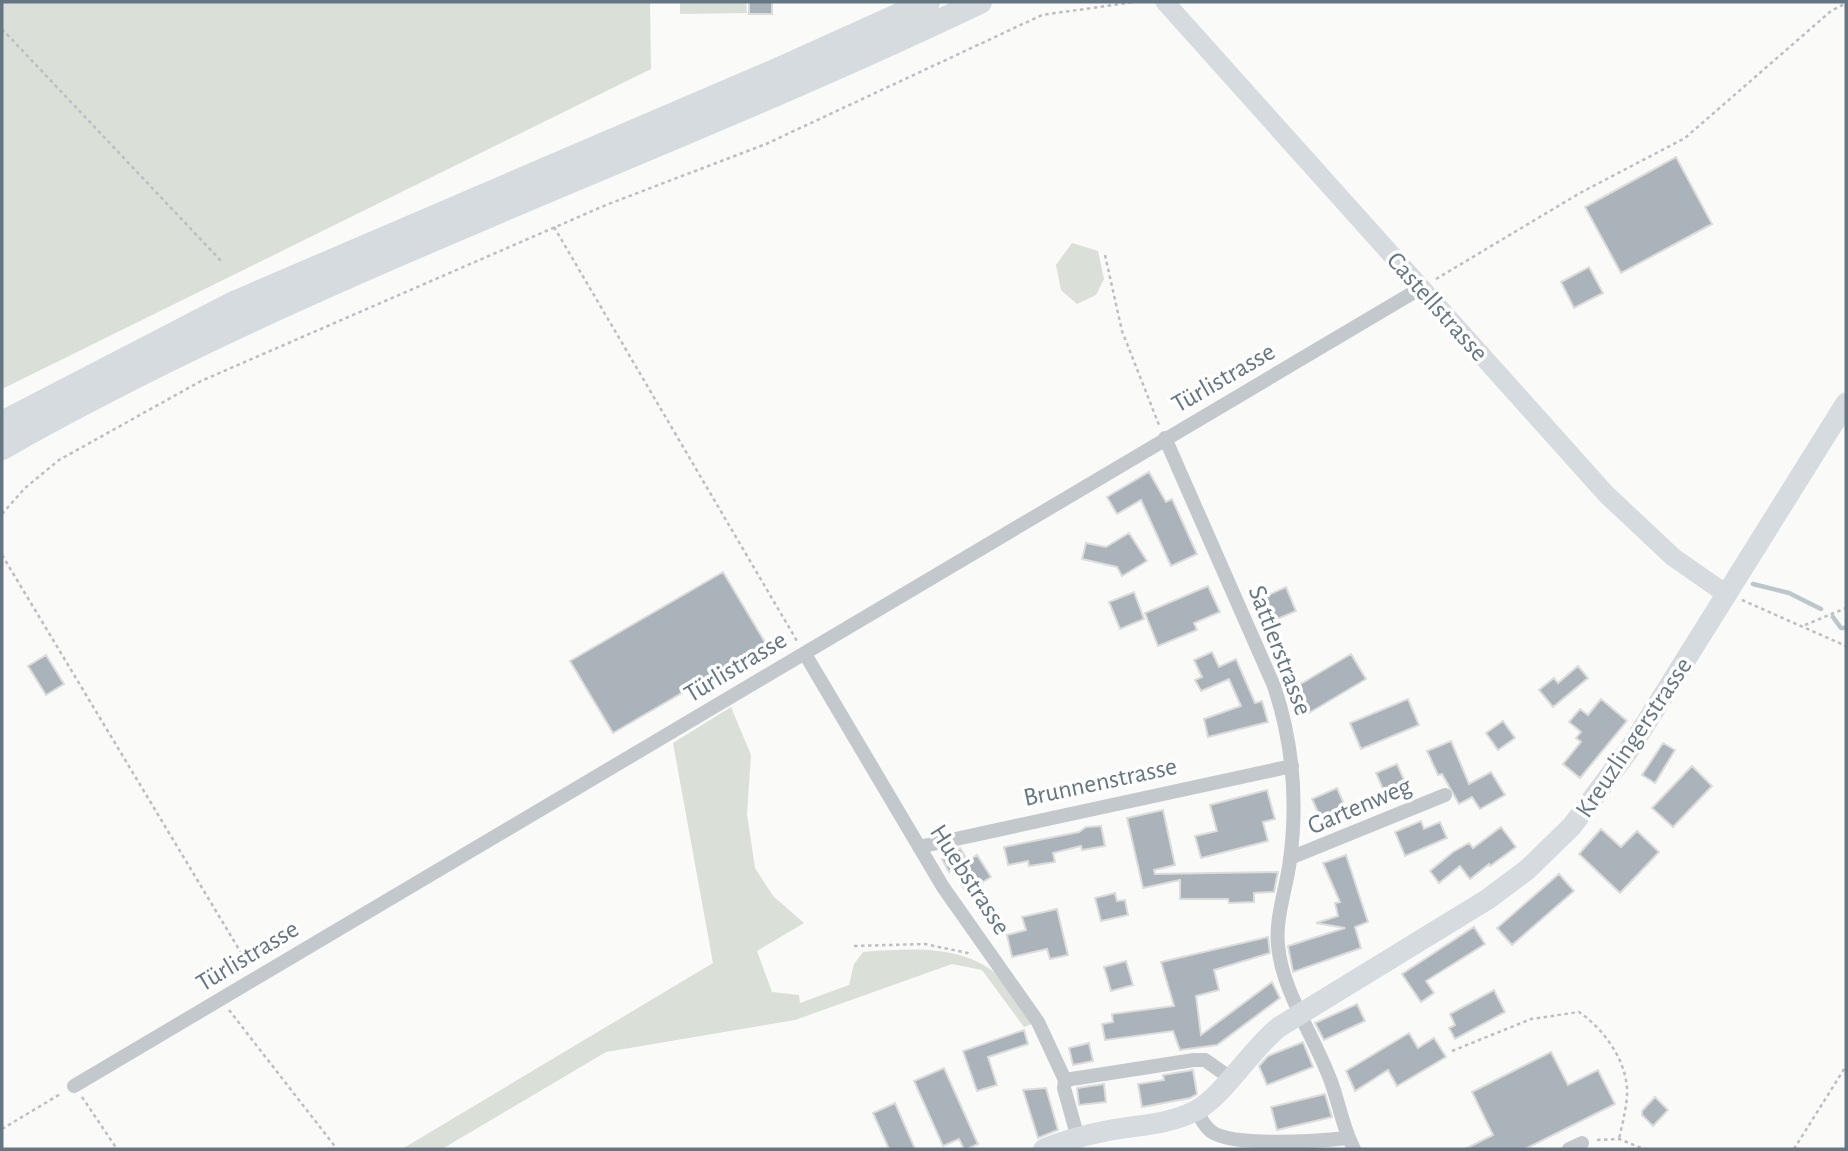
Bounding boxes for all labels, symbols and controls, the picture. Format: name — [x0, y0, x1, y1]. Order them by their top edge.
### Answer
street label: Castellstrasse — [1382, 247, 1493, 366]
street label: Türlistrasse — [1168, 338, 1279, 418]
street label: Sattlerstrasse — [1243, 582, 1317, 719]
street label: Türlistrasse — [680, 626, 791, 707]
street label: Kreuzlingerstrasse — [1571, 653, 1697, 822]
street label: Brunnenstrasse — [1021, 753, 1179, 811]
street label: Gartenweg — [1304, 772, 1415, 839]
street label: Huebstrasse — [925, 820, 1015, 939]
street label: Türlistrasse — [192, 915, 303, 996]

